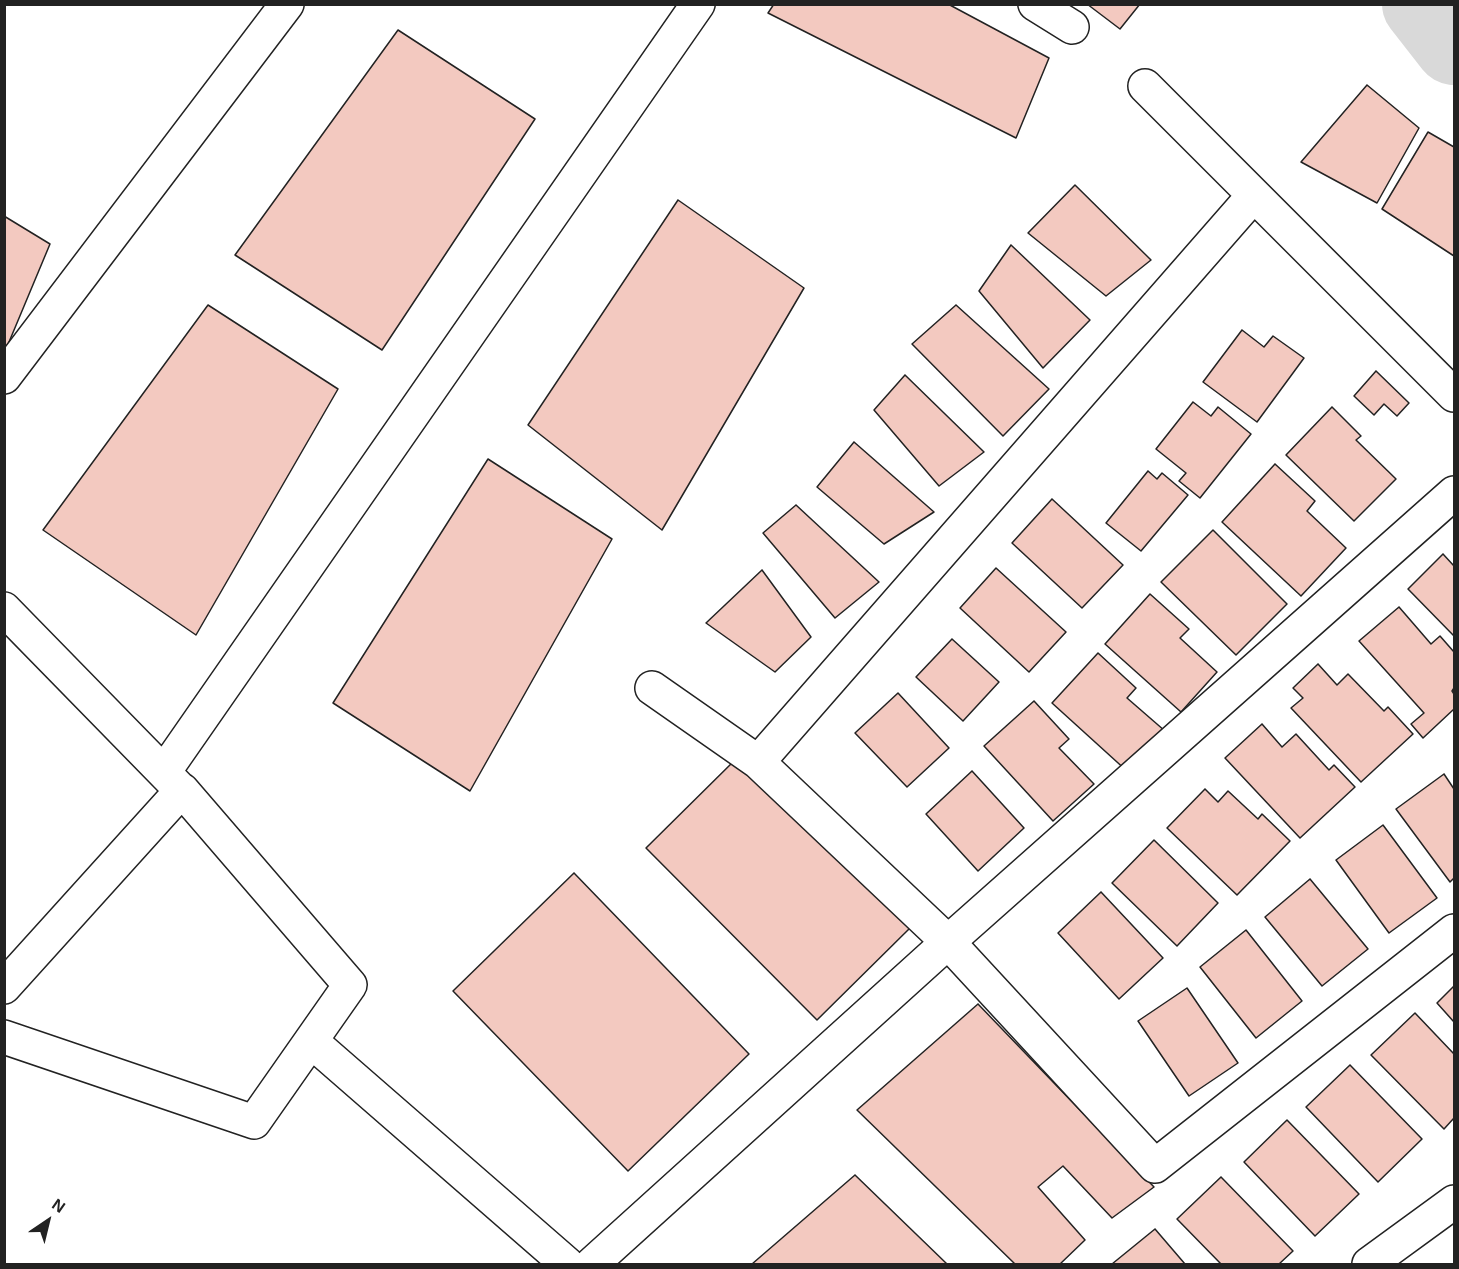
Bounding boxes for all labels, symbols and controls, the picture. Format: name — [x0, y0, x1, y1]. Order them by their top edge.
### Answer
north arrow — [18, 1191, 78, 1251]
text: N — [49, 1196, 68, 1216]

